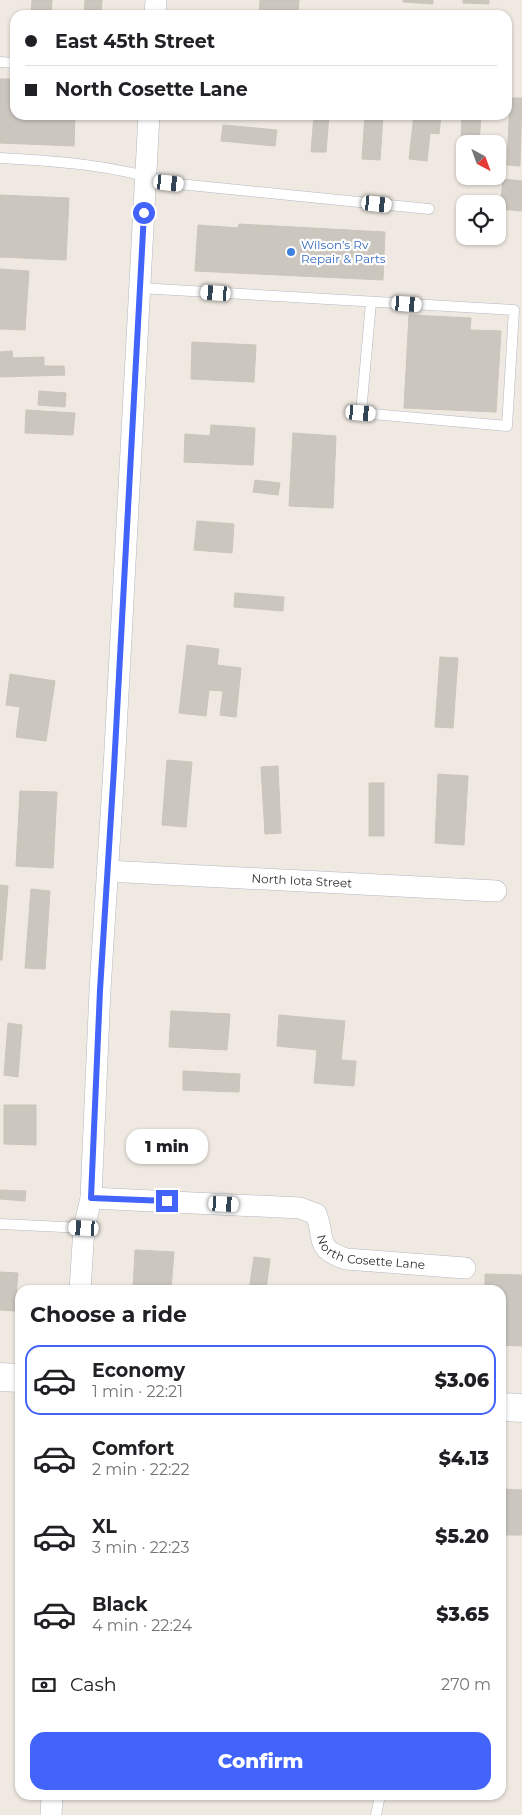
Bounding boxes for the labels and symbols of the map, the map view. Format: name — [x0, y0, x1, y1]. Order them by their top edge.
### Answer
north arrow — [456, 135, 506, 185]
car — [153, 174, 184, 192]
car — [361, 195, 392, 213]
route start — [133, 202, 155, 224]
place label: Wilson’s Rv Repair & Parts — [301, 237, 386, 266]
marker: Wilson’s Rv Repair & Parts — [285, 246, 297, 258]
car — [200, 284, 231, 302]
car — [391, 295, 422, 313]
car — [345, 404, 376, 422]
street label: North Iota Street — [251, 870, 353, 891]
callout: 1 min — [126, 1128, 208, 1164]
route end — [156, 1190, 178, 1212]
car — [208, 1196, 239, 1212]
car — [68, 1220, 99, 1236]
street label: North Cosette Lane — [314, 1233, 426, 1272]

